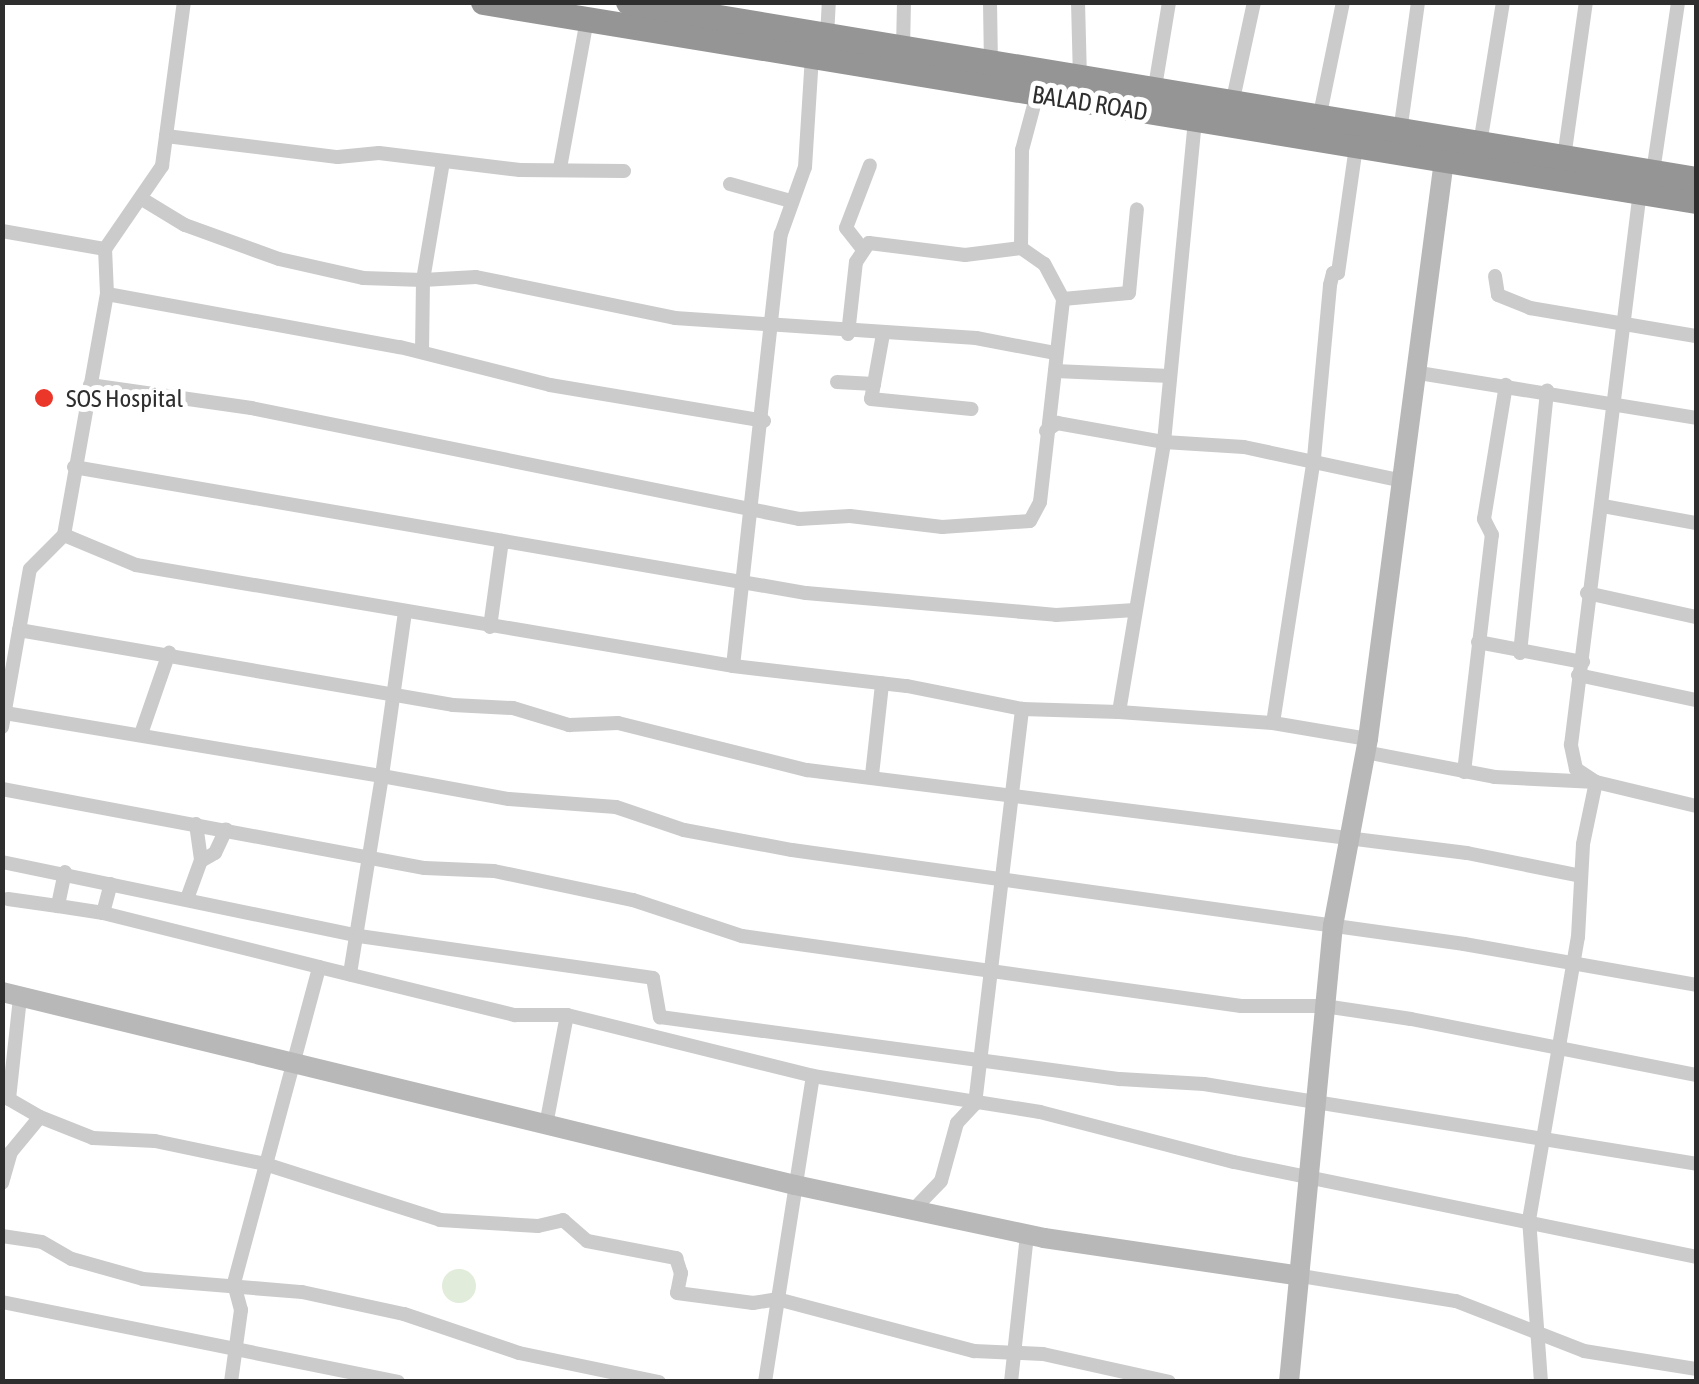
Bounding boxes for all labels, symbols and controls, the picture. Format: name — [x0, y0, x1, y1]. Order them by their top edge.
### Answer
street label: BALAD ROAD — [1030, 79, 1150, 127]
place label: SOS Hospital — [66, 383, 183, 413]
marker: SOS Hospital — [31, 385, 57, 411]

